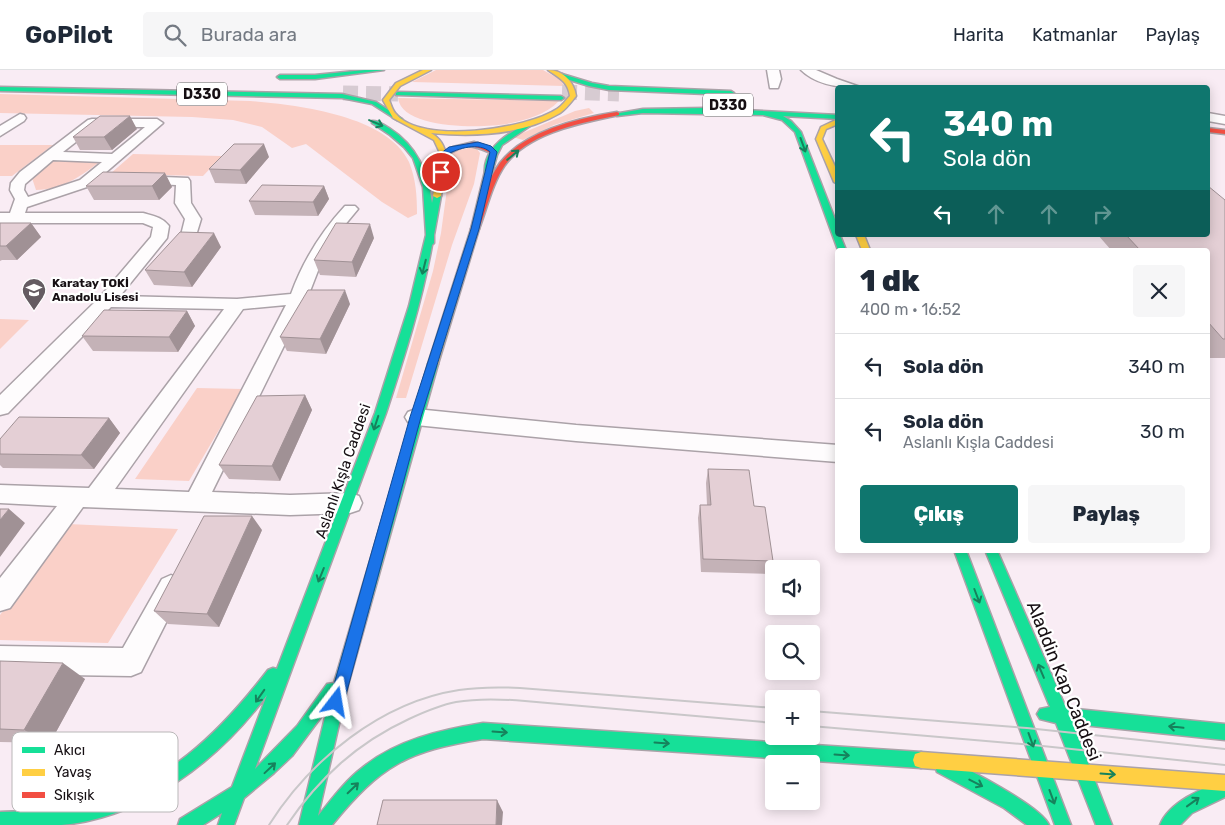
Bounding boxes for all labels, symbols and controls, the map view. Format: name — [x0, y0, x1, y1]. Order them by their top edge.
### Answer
search box — [143, 12, 493, 57]
text: GoPilot — [25, 21, 113, 49]
icon: search — [161, 21, 189, 49]
text: Burada ara — [201, 23, 297, 46]
text: Harita — [953, 24, 1004, 46]
text: Katmanlar — [1032, 24, 1117, 46]
text: Paylaş — [1145, 24, 1200, 46]
road number: D330 — [177, 82, 227, 106]
road number: D330 — [703, 94, 753, 116]
text: 340 m — [943, 103, 1053, 145]
icon: left — [860, 105, 925, 170]
one-way arrow — [368, 119, 383, 129]
one-way arrow — [799, 137, 808, 152]
text: Sola dön — [943, 145, 1031, 172]
one-way arrow — [506, 149, 519, 160]
pin — [420, 151, 462, 193]
icon: arrive — [427, 158, 455, 186]
icon: left — [929, 200, 957, 228]
icon: ahead — [982, 200, 1010, 228]
icon: ahead — [1035, 200, 1063, 228]
icon: right — [1088, 200, 1116, 228]
one-way arrow — [419, 259, 428, 275]
text: 1 dk — [860, 263, 920, 299]
button: close — [1133, 265, 1185, 317]
place label: Karatay TOKİ Anadolu Lisesi — [52, 276, 138, 304]
school or university icon: Karatay TOKİ Anadolu Lisesi — [21, 277, 47, 311]
text: 400 m · 16:52 — [860, 300, 961, 319]
icon: left — [860, 352, 888, 380]
text: Sola dön — [903, 355, 984, 378]
text: 340 m — [1128, 355, 1185, 378]
street label: Aslanlı Kışla Caddesi — [311, 401, 375, 541]
text: Sola dön — [903, 410, 984, 433]
one-way arrow — [371, 414, 381, 430]
icon: left — [860, 417, 888, 445]
text: 30 m — [1140, 420, 1185, 443]
text: Aslanlı Kışla Caddesi — [903, 433, 1054, 452]
button: Çıkış — [860, 485, 1018, 543]
button: Paylaş — [1028, 485, 1185, 543]
map controls — [765, 560, 820, 810]
button: sound — [765, 560, 820, 615]
one-way arrow — [316, 567, 325, 582]
one-way arrow — [973, 587, 982, 603]
street label: Aladdin Kap Caddesi — [1022, 598, 1106, 764]
button: search — [765, 625, 820, 680]
one-way arrow — [1036, 663, 1045, 678]
position arrow — [309, 675, 361, 727]
one-way arrow — [255, 688, 265, 702]
button: + — [765, 690, 820, 745]
one-way arrow — [1169, 722, 1185, 732]
one-way arrow — [492, 728, 508, 737]
legend — [12, 732, 178, 812]
one-way arrow — [1027, 732, 1036, 747]
one-way arrow — [654, 738, 670, 748]
text: Akıcı — [54, 742, 85, 759]
one-way arrow — [834, 750, 850, 759]
button: − — [765, 755, 820, 810]
one-way arrow — [263, 763, 276, 774]
text: Yavaş — [54, 764, 92, 781]
one-way arrow — [1100, 769, 1116, 779]
one-way arrow — [969, 778, 984, 788]
one-way arrow — [347, 782, 359, 794]
text: Sıkışık — [54, 787, 95, 804]
one-way arrow — [1048, 788, 1057, 804]
one-way arrow — [1186, 797, 1200, 807]

